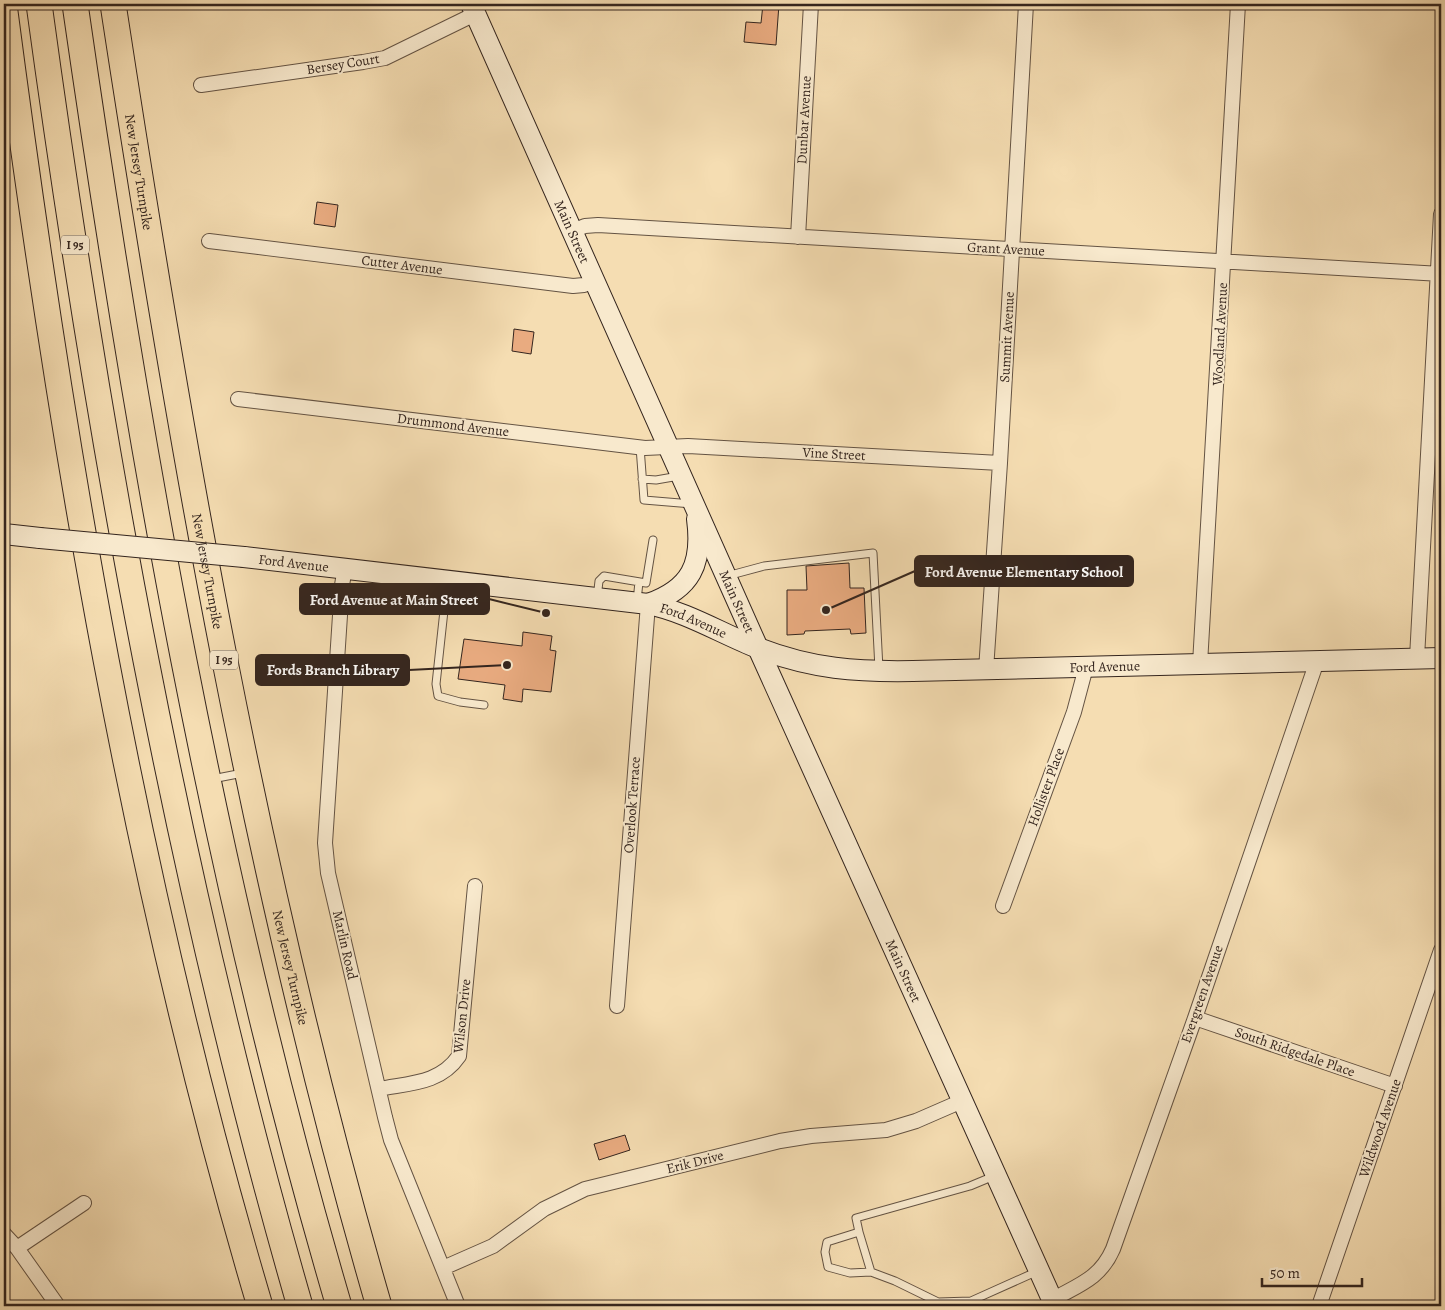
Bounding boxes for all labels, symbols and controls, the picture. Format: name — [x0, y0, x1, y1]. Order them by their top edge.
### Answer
street label: Bersey Court — [305, 49, 381, 79]
street label: Dunbar Avenue — [792, 75, 816, 165]
street label: New Jersey Turnpike — [121, 112, 158, 232]
street label: Main Street — [550, 197, 595, 266]
road number: I 95 — [61, 236, 89, 254]
street label: Grant Avenue — [967, 237, 1045, 261]
street label: Cutter Avenue — [360, 251, 444, 279]
street label: Woodland Avenue — [1208, 282, 1232, 387]
street label: Summit Avenue — [995, 291, 1019, 383]
street label: Drummond Avenue — [396, 409, 510, 441]
street label: Vine Street — [801, 443, 866, 465]
street label: New Jersey Turnpike — [188, 512, 228, 631]
street label: Ford Avenue — [257, 549, 330, 576]
callout: Ford Avenue Elementary School — [915, 556, 1133, 586]
text: Ford Avenue Elementary School — [925, 562, 1123, 582]
street label: Main Street — [715, 567, 760, 636]
callout: Ford Avenue at Main Street — [300, 584, 489, 614]
text: Ford Avenue at Main Street — [310, 590, 478, 610]
street label: Ford Avenue — [658, 598, 730, 643]
road number: I 95 — [210, 650, 238, 670]
callout: Fords Branch Library — [256, 655, 409, 685]
street label: Ford Avenue — [1069, 656, 1140, 677]
text: Fords Branch Library — [267, 660, 400, 680]
street label: Hollister Place — [1023, 745, 1069, 829]
street label: Overlook Terrace — [619, 756, 645, 854]
street label: New Jersey Turnpike — [268, 908, 313, 1027]
street label: Marlin Road — [328, 908, 362, 982]
street label: Main Street — [881, 936, 926, 1005]
street label: Evergreen Avenue — [1176, 942, 1228, 1046]
street label: Wilson Drive — [449, 978, 475, 1055]
street label: South Ridgedale Place — [1232, 1023, 1358, 1081]
street label: Wildwood Avenue — [1354, 1076, 1406, 1181]
street label: Erik Drive — [664, 1146, 726, 1178]
scale bar — [1262, 1255, 1362, 1287]
text: 50 m — [1270, 1263, 1300, 1283]

